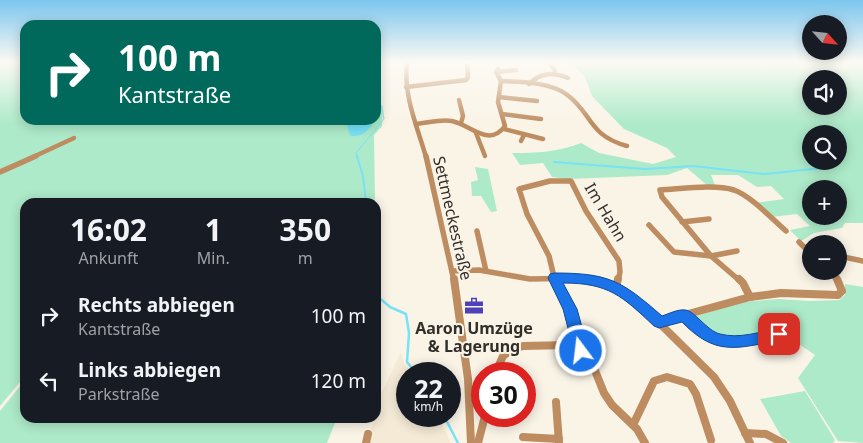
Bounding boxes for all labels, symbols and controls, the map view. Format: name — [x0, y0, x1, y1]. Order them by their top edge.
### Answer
north arrow — [802, 15, 848, 60]
map controls — [802, 15, 847, 280]
text: 100 m — [118, 34, 221, 81]
icon: right — [35, 40, 100, 105]
button: sound — [802, 70, 847, 115]
text: Kantstraße — [118, 79, 231, 109]
button: search — [802, 125, 847, 170]
street label: Settmeckestraße — [428, 154, 478, 282]
street label: Im Hahn — [580, 178, 632, 246]
button: + — [802, 180, 847, 225]
text: 16:02 — [70, 209, 147, 250]
text: 1 — [205, 209, 222, 250]
text: 350 — [280, 209, 331, 250]
button: − — [802, 235, 847, 280]
text: Ankunft — [79, 247, 138, 269]
text: Min. — [197, 247, 230, 269]
text: m — [298, 247, 313, 269]
text: Rechts abbiegen — [78, 292, 235, 318]
office icon: Aaron Umzüge & Lagerung — [463, 295, 485, 317]
icon: right — [35, 302, 63, 330]
text: 100 m — [311, 303, 366, 329]
pin — [758, 313, 800, 355]
place label: Aaron Umzüge & Lagerung — [415, 317, 533, 357]
text: Kantstraße — [78, 318, 160, 340]
icon: arrive — [765, 320, 793, 348]
position arrow — [554, 324, 606, 376]
text: Links abbiegen — [78, 357, 221, 383]
speed limit sign: 30 — [471, 362, 536, 427]
icon: left — [35, 367, 63, 395]
text: 120 m — [311, 368, 366, 394]
text: 22 — [414, 371, 443, 405]
text: Parkstraße — [78, 383, 160, 405]
text: km/h — [414, 398, 443, 415]

